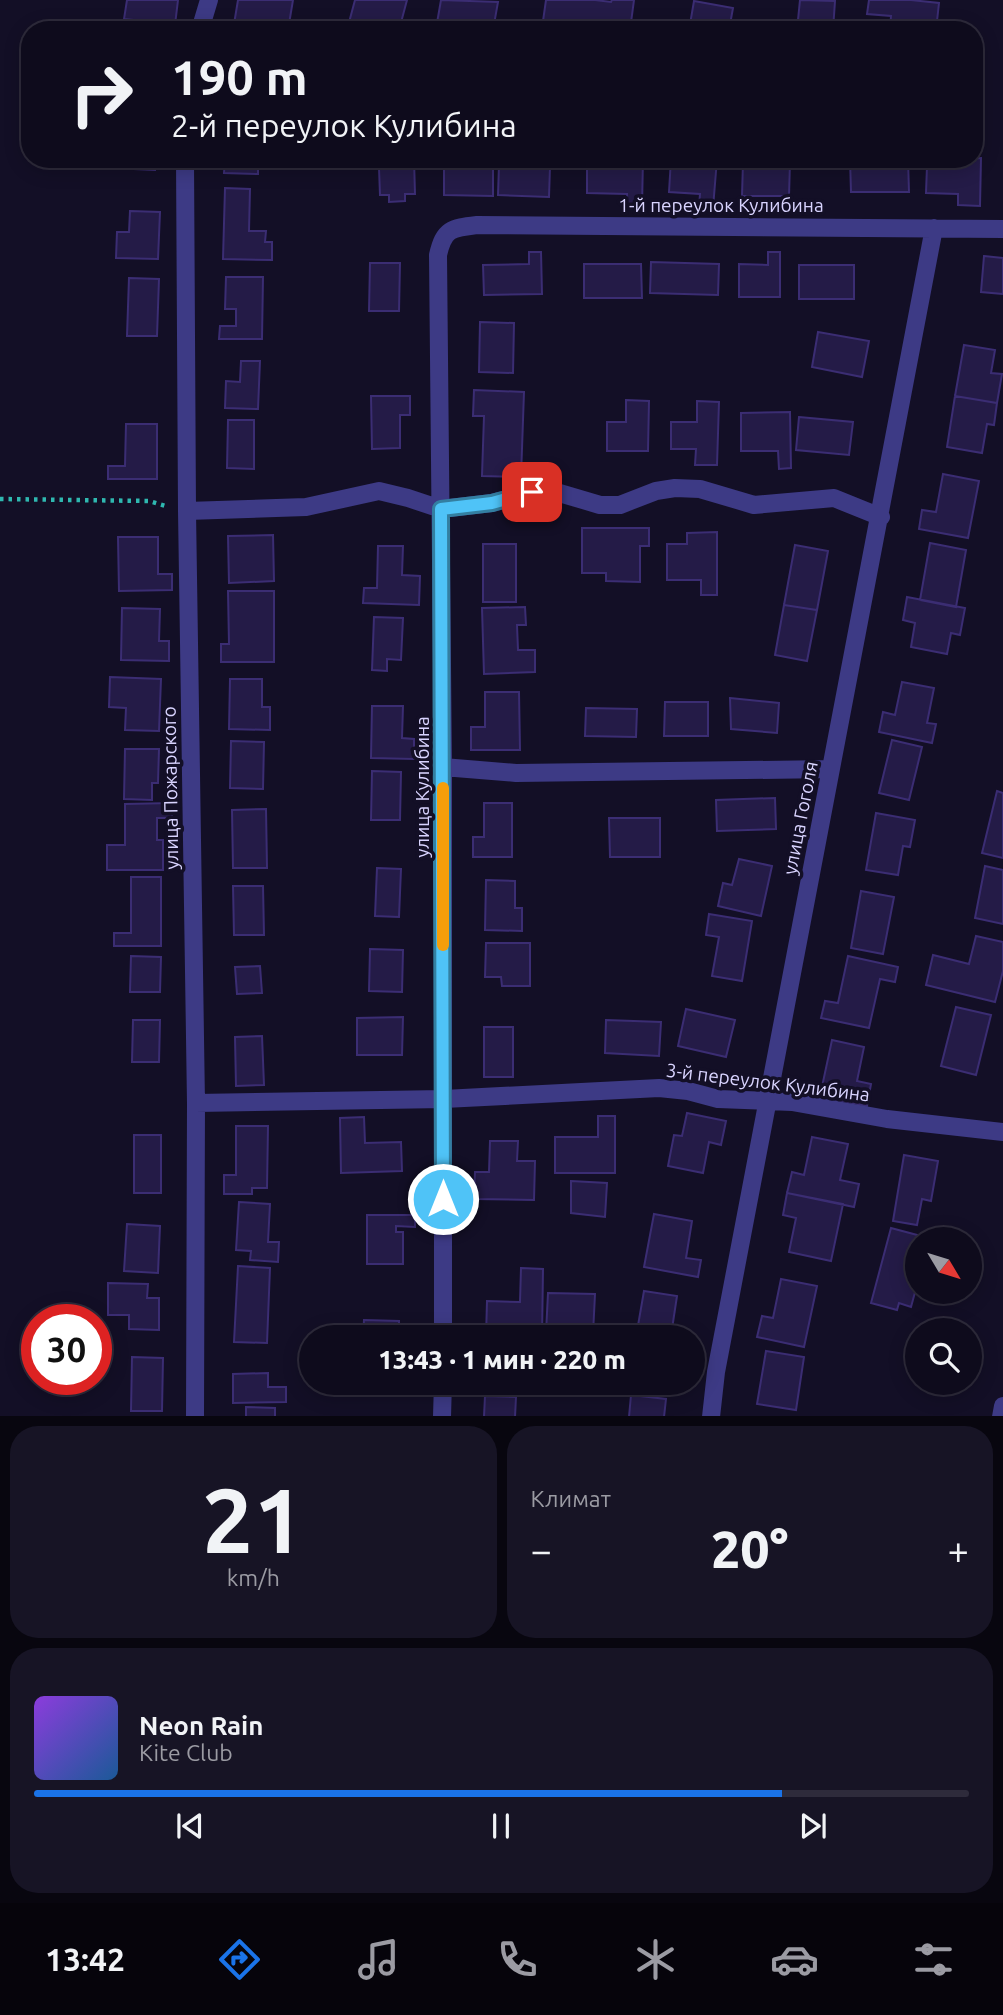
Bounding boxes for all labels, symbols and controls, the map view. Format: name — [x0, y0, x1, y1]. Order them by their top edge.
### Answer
icon: right — [56, 49, 147, 140]
text: 190 m — [171, 49, 308, 104]
text: 2-й переулок Кулибина — [171, 107, 517, 143]
street label: 1-й переулок Кулибина — [618, 194, 824, 216]
pin — [502, 462, 562, 522]
icon: arrive — [513, 473, 551, 511]
street label: улица Пожарского — [158, 706, 182, 870]
street label: улица Кулибина — [411, 716, 433, 858]
street label: улица Гоголя — [778, 759, 822, 877]
street label: 3-й переулок Кулибина — [665, 1059, 871, 1105]
position arrow — [406, 1162, 480, 1236]
north arrow — [905, 1227, 982, 1304]
map controls — [905, 1227, 982, 1395]
speed limit sign: 30 — [21, 1304, 112, 1395]
button: search — [905, 1318, 982, 1395]
text: 13:43 · 1 мин · 220 m — [378, 1345, 626, 1374]
text: 21 — [202, 1468, 305, 1570]
text: Климат — [531, 1486, 611, 1511]
text: 20° — [711, 1520, 789, 1578]
text: − — [531, 1529, 552, 1571]
text: + — [948, 1529, 969, 1571]
text: km/h — [227, 1565, 280, 1590]
text: Neon Rain — [139, 1711, 264, 1740]
text: Kite Club — [139, 1740, 233, 1765]
icon: previous — [171, 1807, 209, 1845]
icon: pause — [482, 1807, 520, 1845]
icon: next — [794, 1807, 832, 1845]
icon: directions — [215, 1935, 264, 1984]
icon: music — [354, 1935, 403, 1984]
icon: phone — [493, 1935, 542, 1984]
icon: climate — [631, 1935, 680, 1984]
icon: car — [770, 1935, 819, 1984]
icon: filters — [909, 1935, 958, 1984]
text: 13:42 — [45, 1941, 125, 1977]

